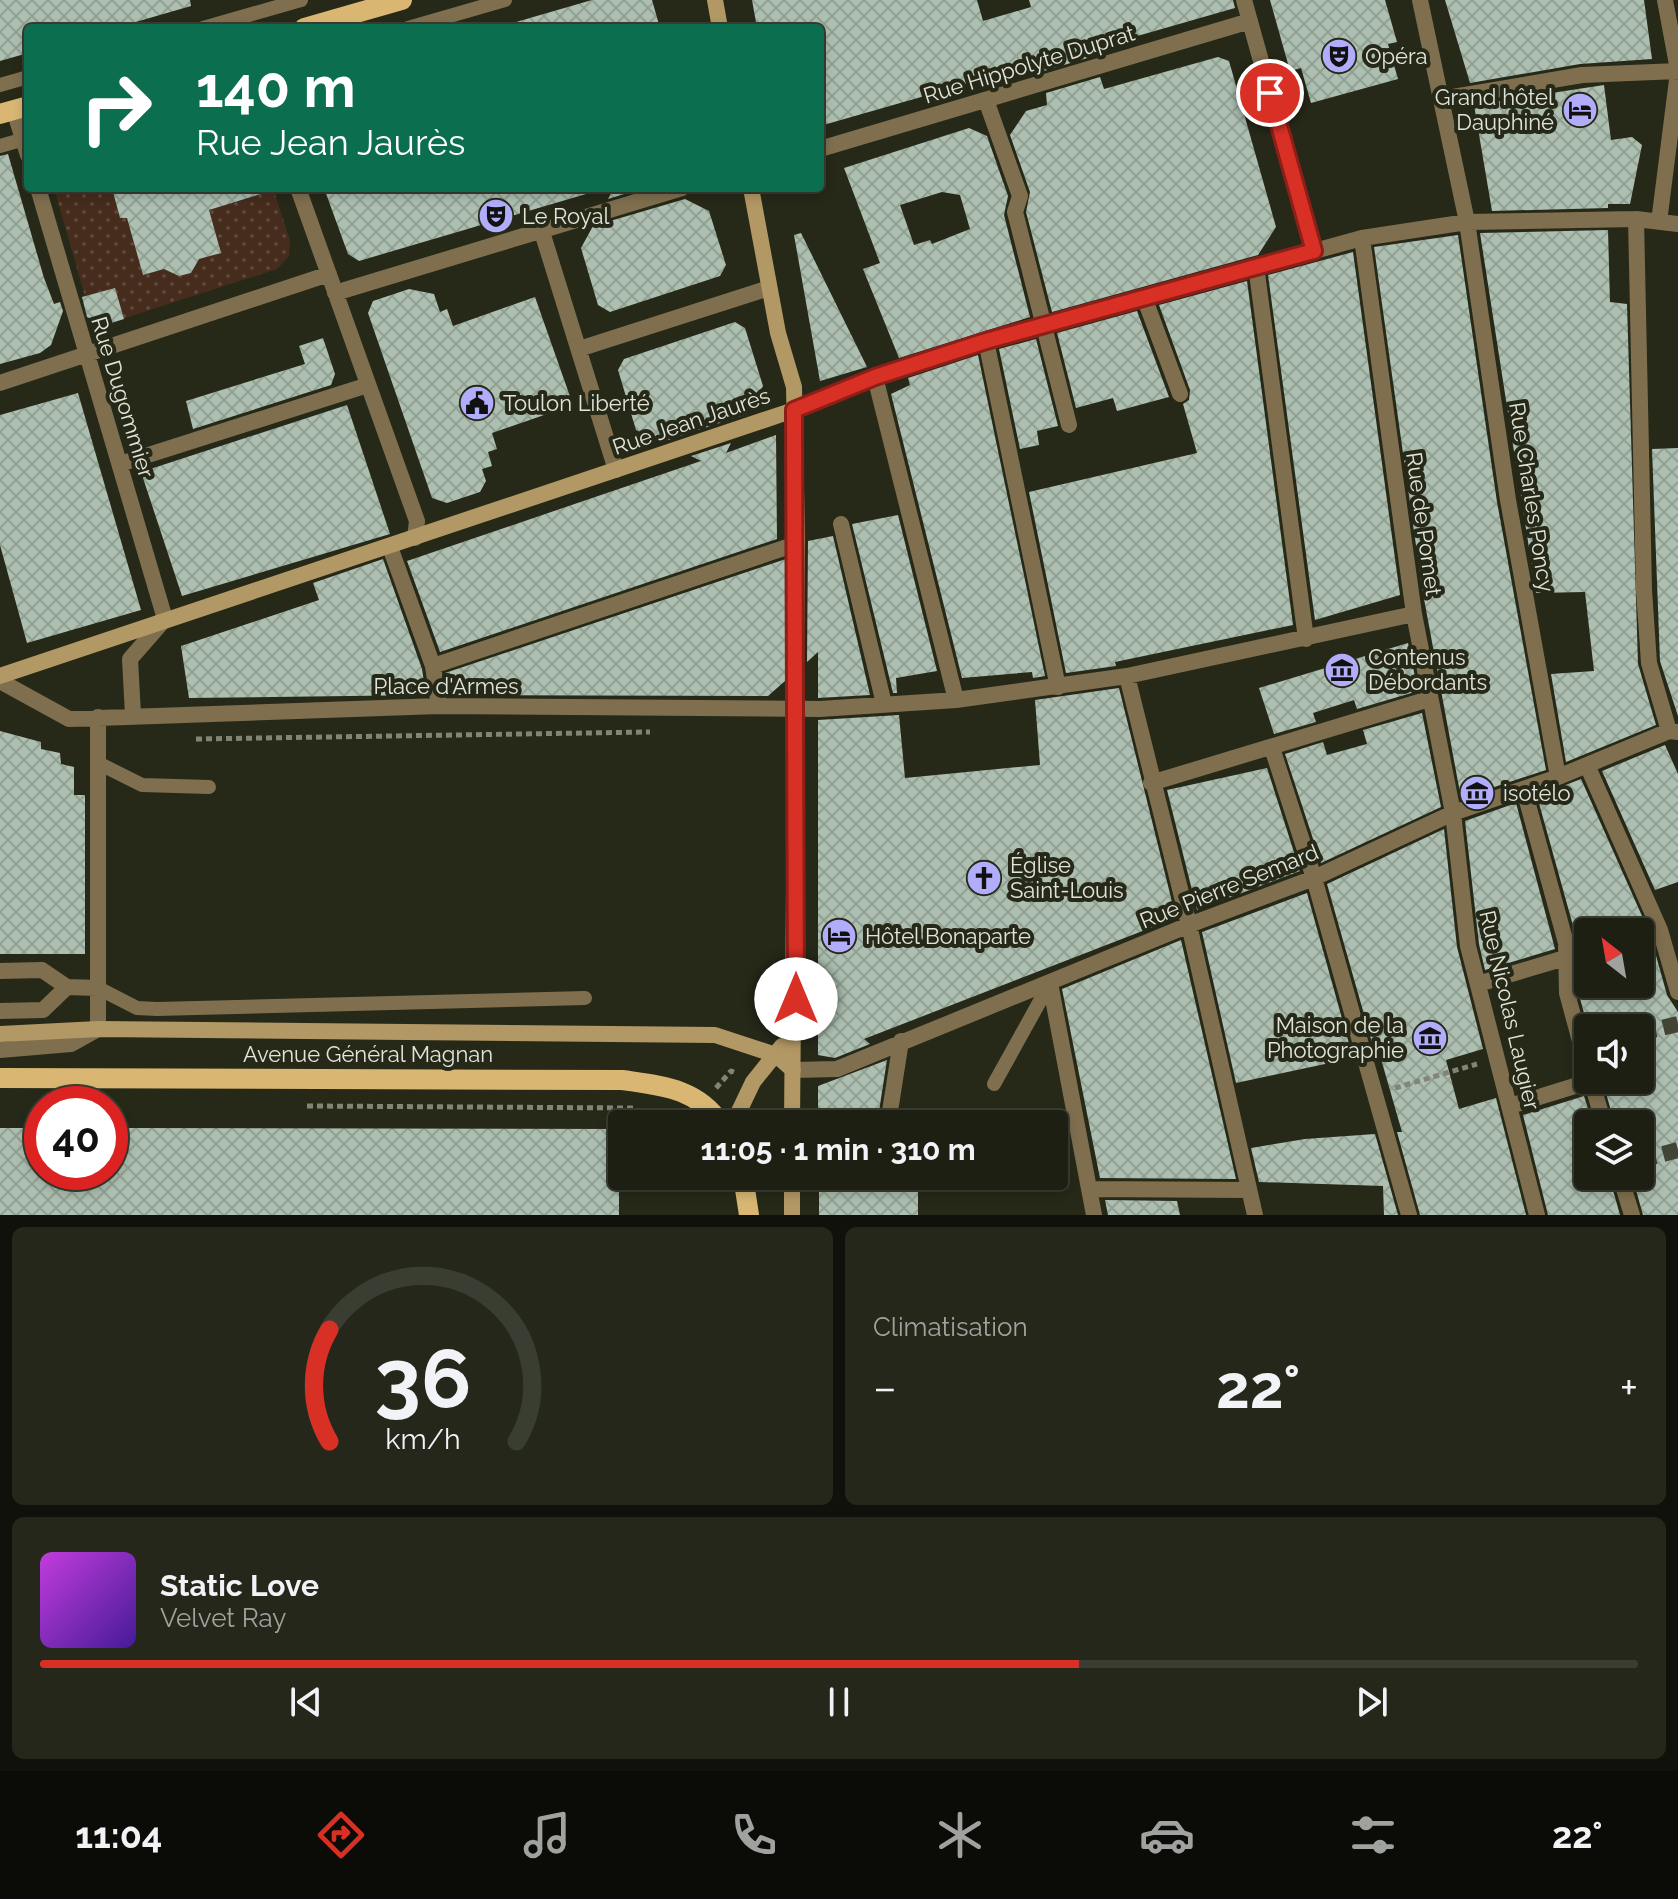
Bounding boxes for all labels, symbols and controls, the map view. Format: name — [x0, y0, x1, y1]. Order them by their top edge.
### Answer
street label: Rue Hippolyte Duprat — [920, 19, 1138, 109]
theatre icon: Opéra — [1320, 37, 1358, 75]
place label: Opéra — [1365, 43, 1428, 69]
text: 140 m — [196, 54, 356, 120]
icon: right — [64, 56, 168, 160]
pin — [1236, 59, 1304, 127]
icon: arrive — [1248, 71, 1292, 115]
place label: Grand hôtel Dauphiné — [1435, 84, 1554, 135]
hotel icon: Grand hôtel Dauphiné — [1561, 91, 1599, 129]
text: Rue Jean Jaurès — [196, 121, 466, 163]
theatre icon: Le Royal — [477, 197, 515, 235]
place label: Le Royal — [522, 203, 609, 229]
street label: Rue Dugommier — [86, 313, 160, 481]
street label: Rue Jean Jaurès — [609, 382, 773, 460]
public building icon: Toulon Liberté — [458, 384, 496, 422]
place label: Toulon Liberté — [503, 390, 650, 416]
street label: Rue Charles Poncy — [1504, 400, 1560, 594]
street label: Rue de Pomet — [1401, 450, 1447, 598]
place label: Contenus Débordants — [1368, 644, 1487, 695]
museum icon: Contenus Débordants — [1323, 651, 1361, 689]
street label: Place d'Armes — [373, 673, 519, 699]
museum icon: isotélo — [1458, 774, 1496, 812]
place label: isotélo — [1503, 780, 1571, 806]
street label: Rue Pierre Semard — [1136, 838, 1322, 934]
place label: Église Saint-Louis — [1010, 852, 1124, 903]
church icon: Église Saint-Louis — [965, 859, 1003, 897]
street label: Rue Nicolas Laugier — [1474, 908, 1546, 1112]
hotel icon: Hôtel Bonaparte — [820, 917, 858, 955]
north arrow — [1574, 918, 1654, 998]
map controls — [1574, 918, 1654, 1190]
place label: Hôtel Bonaparte — [865, 923, 1031, 949]
position arrow — [754, 957, 838, 1041]
place label: Maison de la Photographie — [1267, 1012, 1404, 1063]
button: sound — [1574, 1014, 1654, 1094]
museum icon: Maison de la Photographie — [1411, 1019, 1449, 1057]
street label: Avenue Général Magnan — [243, 1041, 493, 1067]
speed limit sign: 40 — [24, 1086, 128, 1190]
button: layers — [1574, 1110, 1654, 1190]
text: 11:05 · 1 min · 310 m — [700, 1132, 976, 1167]
text: Climatisation — [873, 1312, 1028, 1342]
text: 36 — [374, 1330, 471, 1427]
text: 22° — [1216, 1352, 1300, 1422]
text: − — [873, 1362, 897, 1413]
text: + — [1620, 1362, 1638, 1413]
text: km/h — [385, 1422, 460, 1456]
text: Static Love — [160, 1568, 319, 1603]
text: Velvet Ray — [160, 1603, 286, 1633]
icon: previous — [284, 1680, 328, 1724]
icon: pause — [817, 1680, 861, 1724]
icon: next — [1350, 1680, 1394, 1724]
icon: directions — [313, 1807, 369, 1863]
icon: music — [519, 1807, 575, 1863]
icon: phone — [726, 1807, 782, 1863]
icon: climate — [932, 1807, 988, 1863]
icon: car — [1139, 1807, 1195, 1863]
icon: filters — [1345, 1807, 1401, 1863]
text: 11:04 — [75, 1814, 162, 1856]
text: 22° — [1552, 1814, 1603, 1856]

